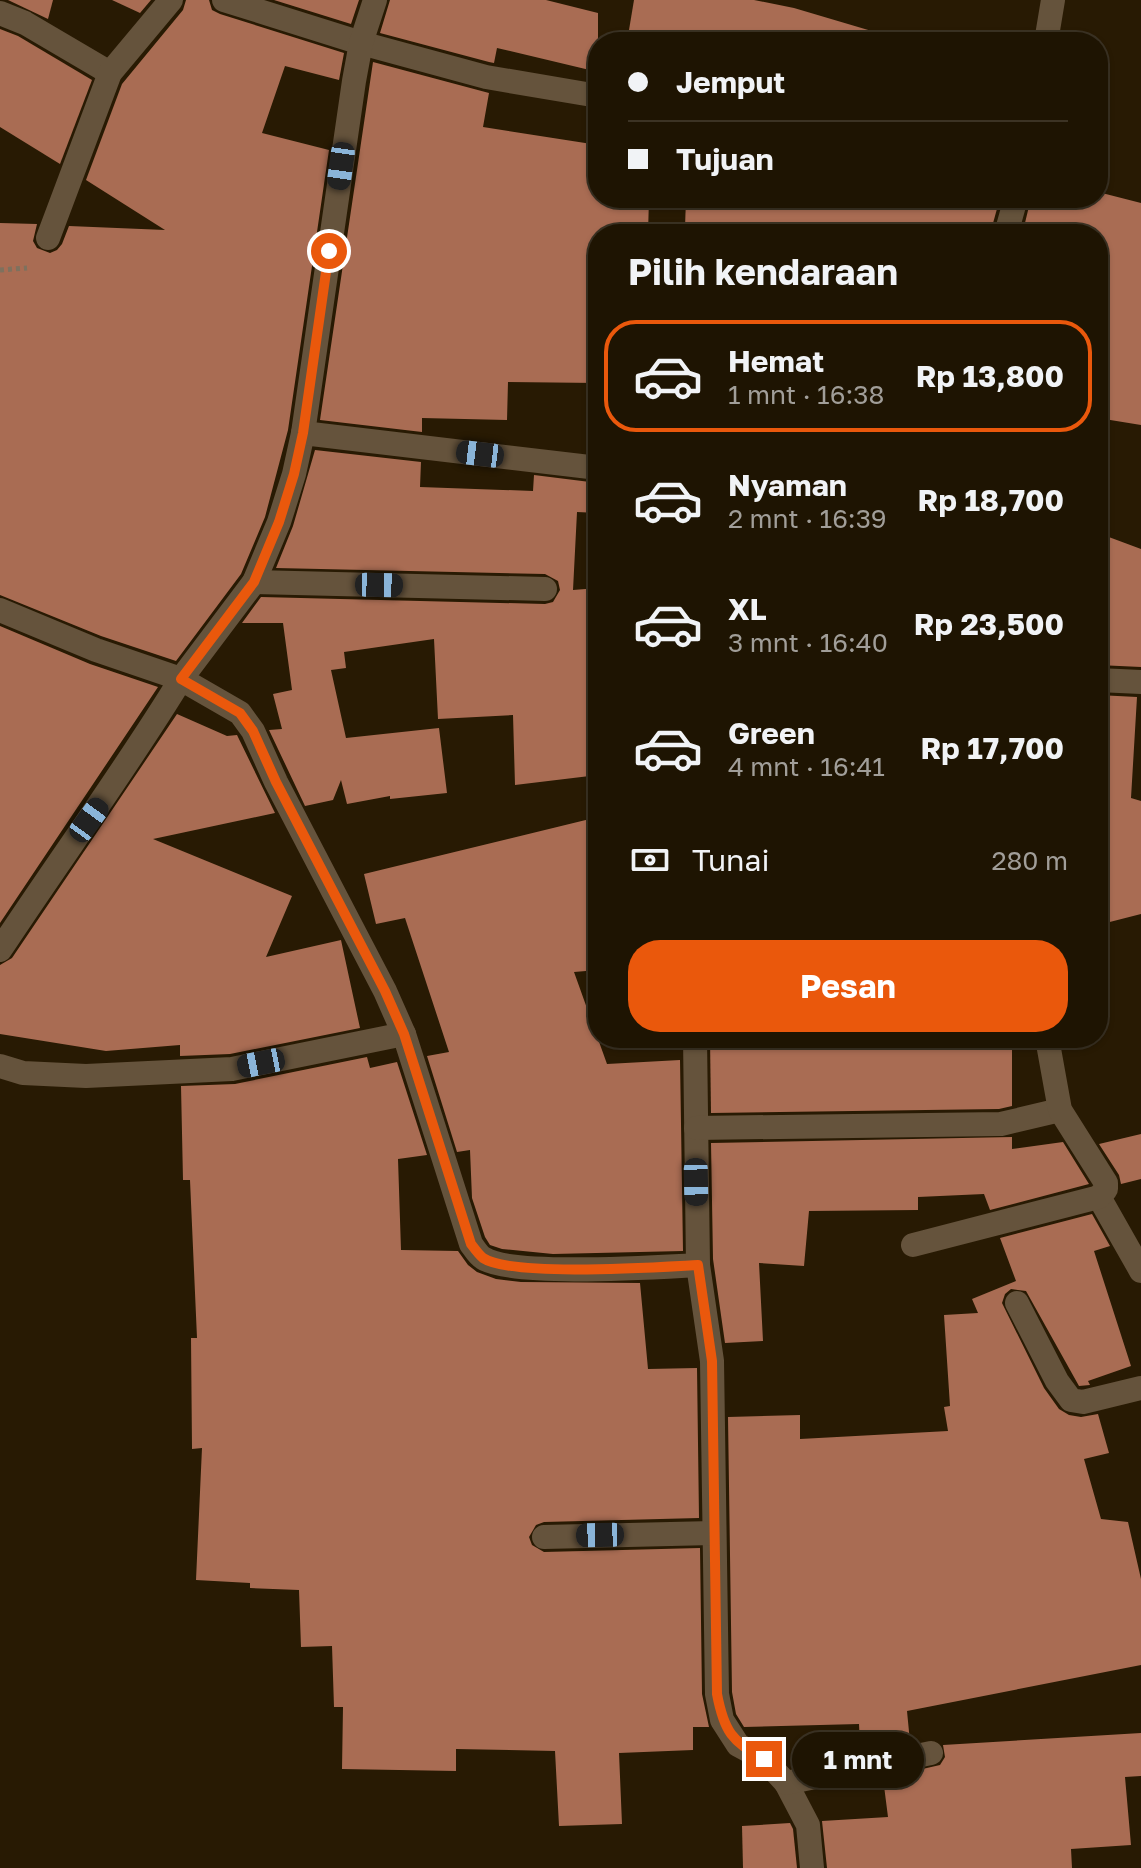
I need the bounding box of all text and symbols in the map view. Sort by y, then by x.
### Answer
text: Jemput [676,64,785,100]
car [326,141,356,191]
text: Tujuan [676,141,774,177]
route start [311,233,347,269]
text: Pilih kendaraan [628,250,898,293]
icon: car [632,340,704,412]
text: Hemat [728,343,824,379]
text: Rp 13,800 [916,358,1064,394]
text: 1 mnt · 16:38 [728,379,884,410]
car [455,439,505,469]
icon: car [632,464,704,536]
text: Nyaman [728,467,847,503]
text: Rp 18,700 [918,482,1064,518]
text: 2 mnt · 16:39 [728,503,887,534]
car [355,573,403,597]
icon: car [632,588,704,660]
text: XL [728,591,767,627]
text: Rp 23,500 [914,606,1064,642]
text: 3 mnt · 16:40 [728,627,888,658]
icon: car [632,712,704,784]
text: Green [728,715,815,751]
text: Rp 17,700 [920,730,1064,766]
text: 4 mnt · 16:41 [728,751,885,782]
car [65,794,113,846]
icon: cash [628,838,672,882]
text: Tunai [692,842,770,878]
text: 280 m [991,845,1068,876]
button: Pesan [628,940,1068,1032]
car [235,1047,287,1079]
car [684,1158,708,1206]
car [576,1523,624,1547]
callout: 1 mnt [792,1731,924,1787]
route end [746,1741,782,1777]
text: 1 mnt [824,1744,892,1775]

